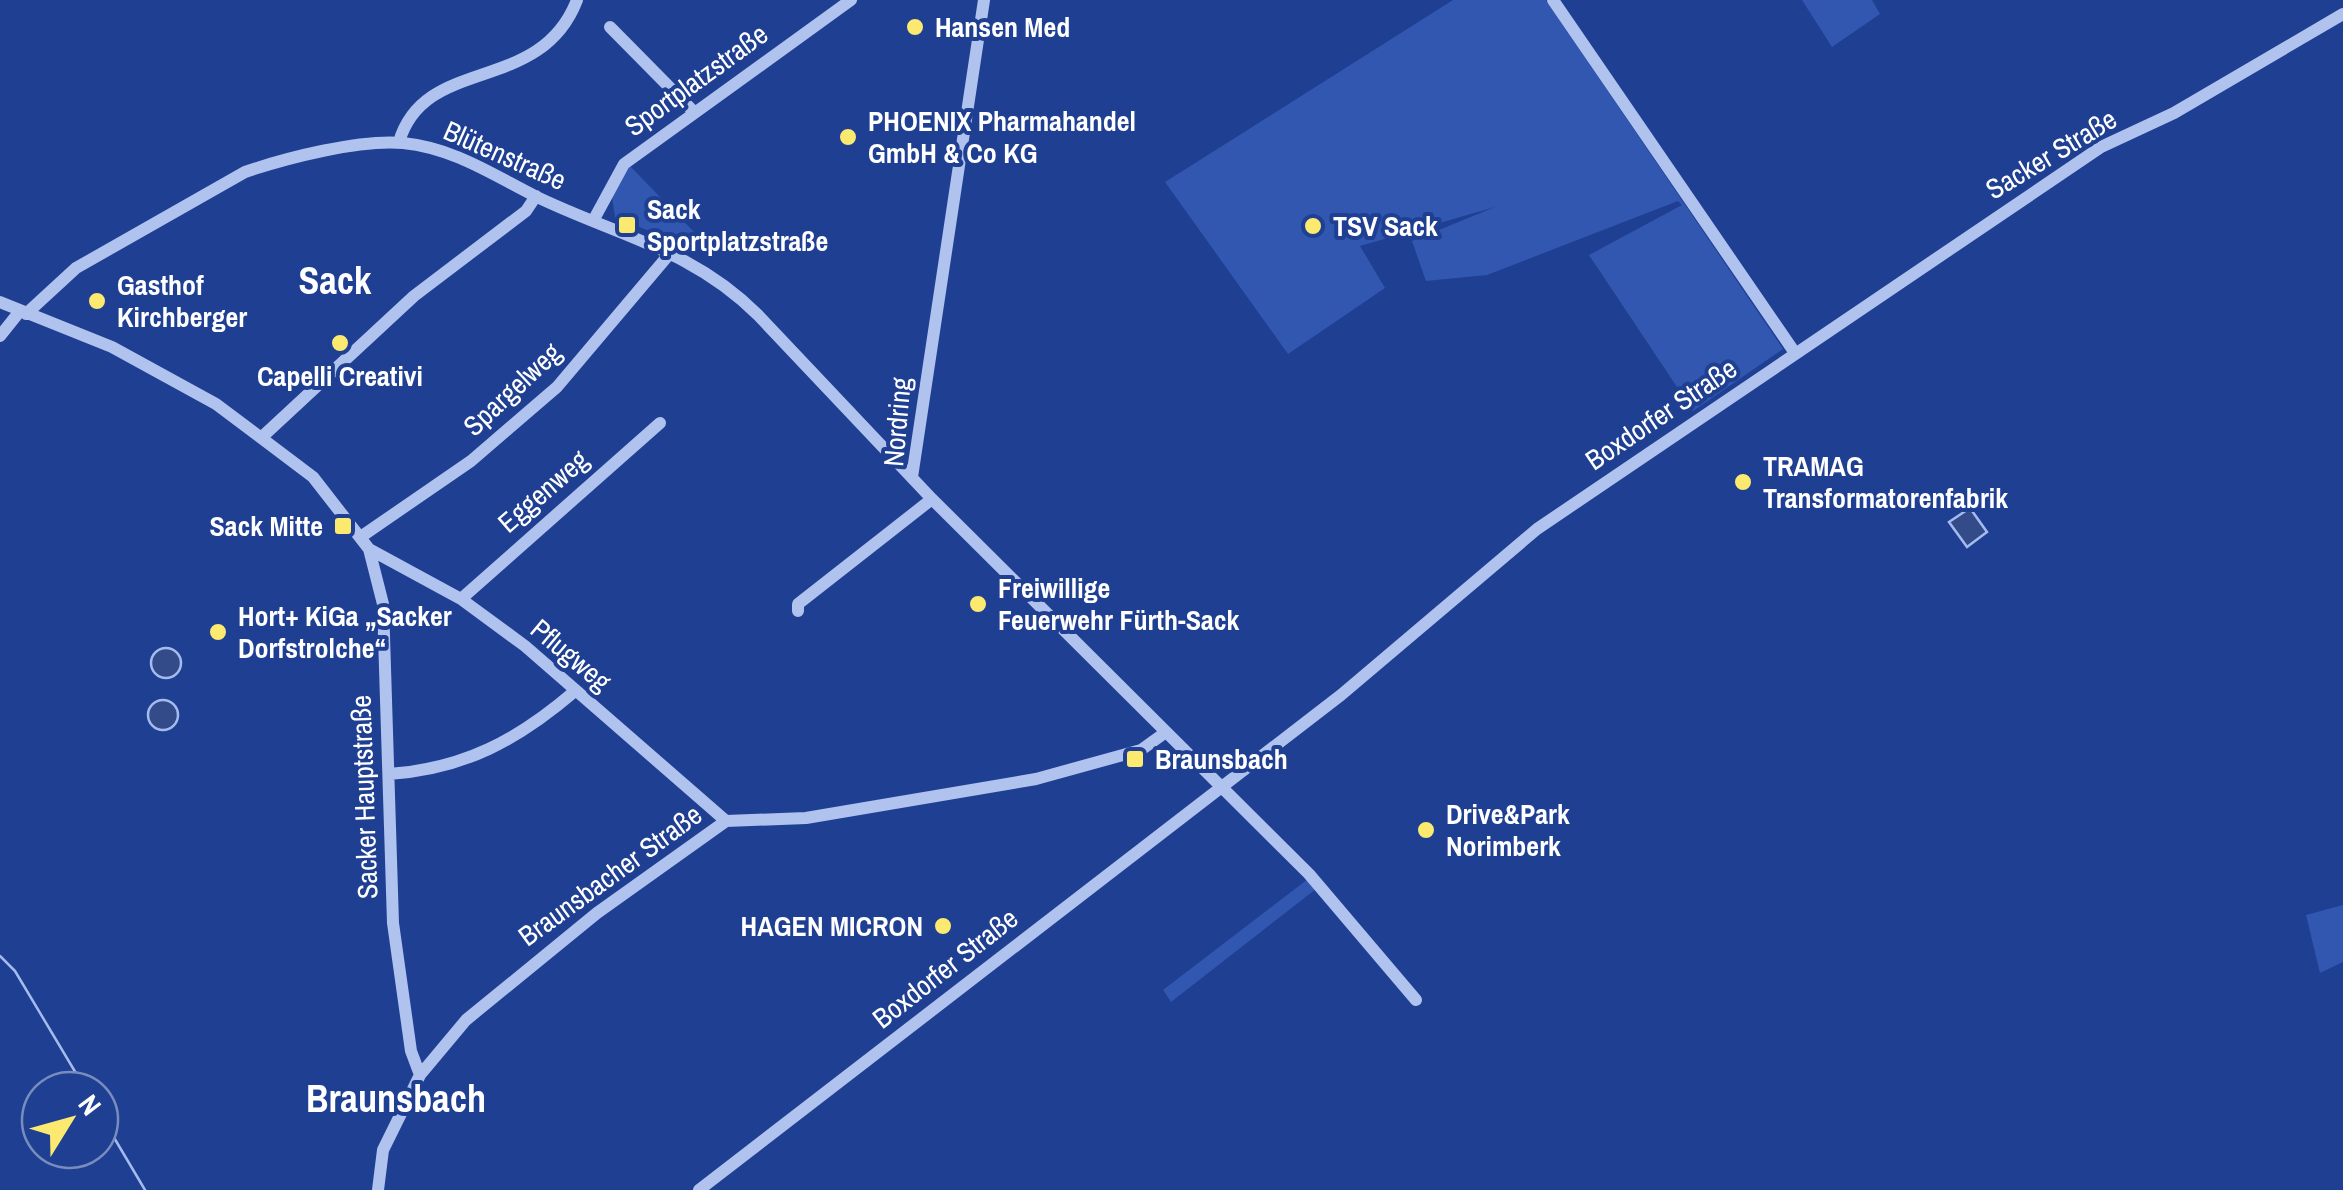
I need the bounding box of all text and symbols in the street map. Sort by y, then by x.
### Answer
place label: Hansen Med [935,8,1070,46]
street label: Sportplatzstraße [617,15,775,145]
marker: Hansen Med [904,16,926,38]
street label: Sacker Straße [1978,100,2124,208]
place label: PHOENIX Pharmahandel GmbH & Co KG [868,102,1136,172]
street label: Blütenstraße [438,111,572,199]
marker: PHOENIX Pharmahandel GmbH & Co KG [837,126,859,148]
place label: Sack Sportplatzstraße [647,190,828,260]
place label: TSV Sack [1333,207,1438,245]
marker: Sack Sportplatzstraße [616,214,638,236]
marker: TSV Sack [1302,215,1324,237]
district label: Sack [299,255,372,306]
place label: Gasthof Kirchberger [117,266,247,336]
marker: Gasthof Kirchberger [86,290,108,312]
marker: Capelli Creativi [329,332,351,354]
street label: Spargelweg [455,334,569,444]
street label: Boxdorfer Straße [1578,349,1744,479]
place label: Capelli Creativi [257,357,423,395]
street label: Nordring [874,376,920,468]
street label: Eggenweg [490,441,597,541]
place label: TRAMAG Transformatorenfabrik [1763,447,2008,517]
marker: TRAMAG Transformatorenfabrik [1732,471,1754,493]
place label: Sack Mitte [209,507,323,545]
marker: Sack Mitte [332,515,354,537]
place label: Freiwillige Feuerwehr Fürth-Sack [998,569,1240,639]
marker: Freiwillige Feuerwehr Fürth-Sack [967,593,989,615]
place label: Hort+ KiGa „Sacker Dorfstrolche“ [238,597,452,667]
street label: Pflugweg [523,610,620,700]
marker: Hort+ KiGa „Sacker Dorfstrolche“ [207,621,229,643]
street label: Sacker Hauptstraße [341,694,387,900]
place label: Braunsbach [1155,740,1288,778]
marker: Braunsbach [1124,748,1146,770]
street label: Braunsbacher Straße [511,795,709,955]
place label: Drive&Park Norimberk [1446,795,1570,865]
marker: Drive&Park Norimberk [1415,819,1437,841]
street label: Boxdorfer Straße [864,899,1026,1037]
place label: HAGEN MICRON [741,907,923,945]
marker: HAGEN MICRON [932,915,954,937]
north arrow [20,1070,120,1170]
district label: Braunsbach [306,1073,486,1124]
text: N [70,1087,110,1123]

